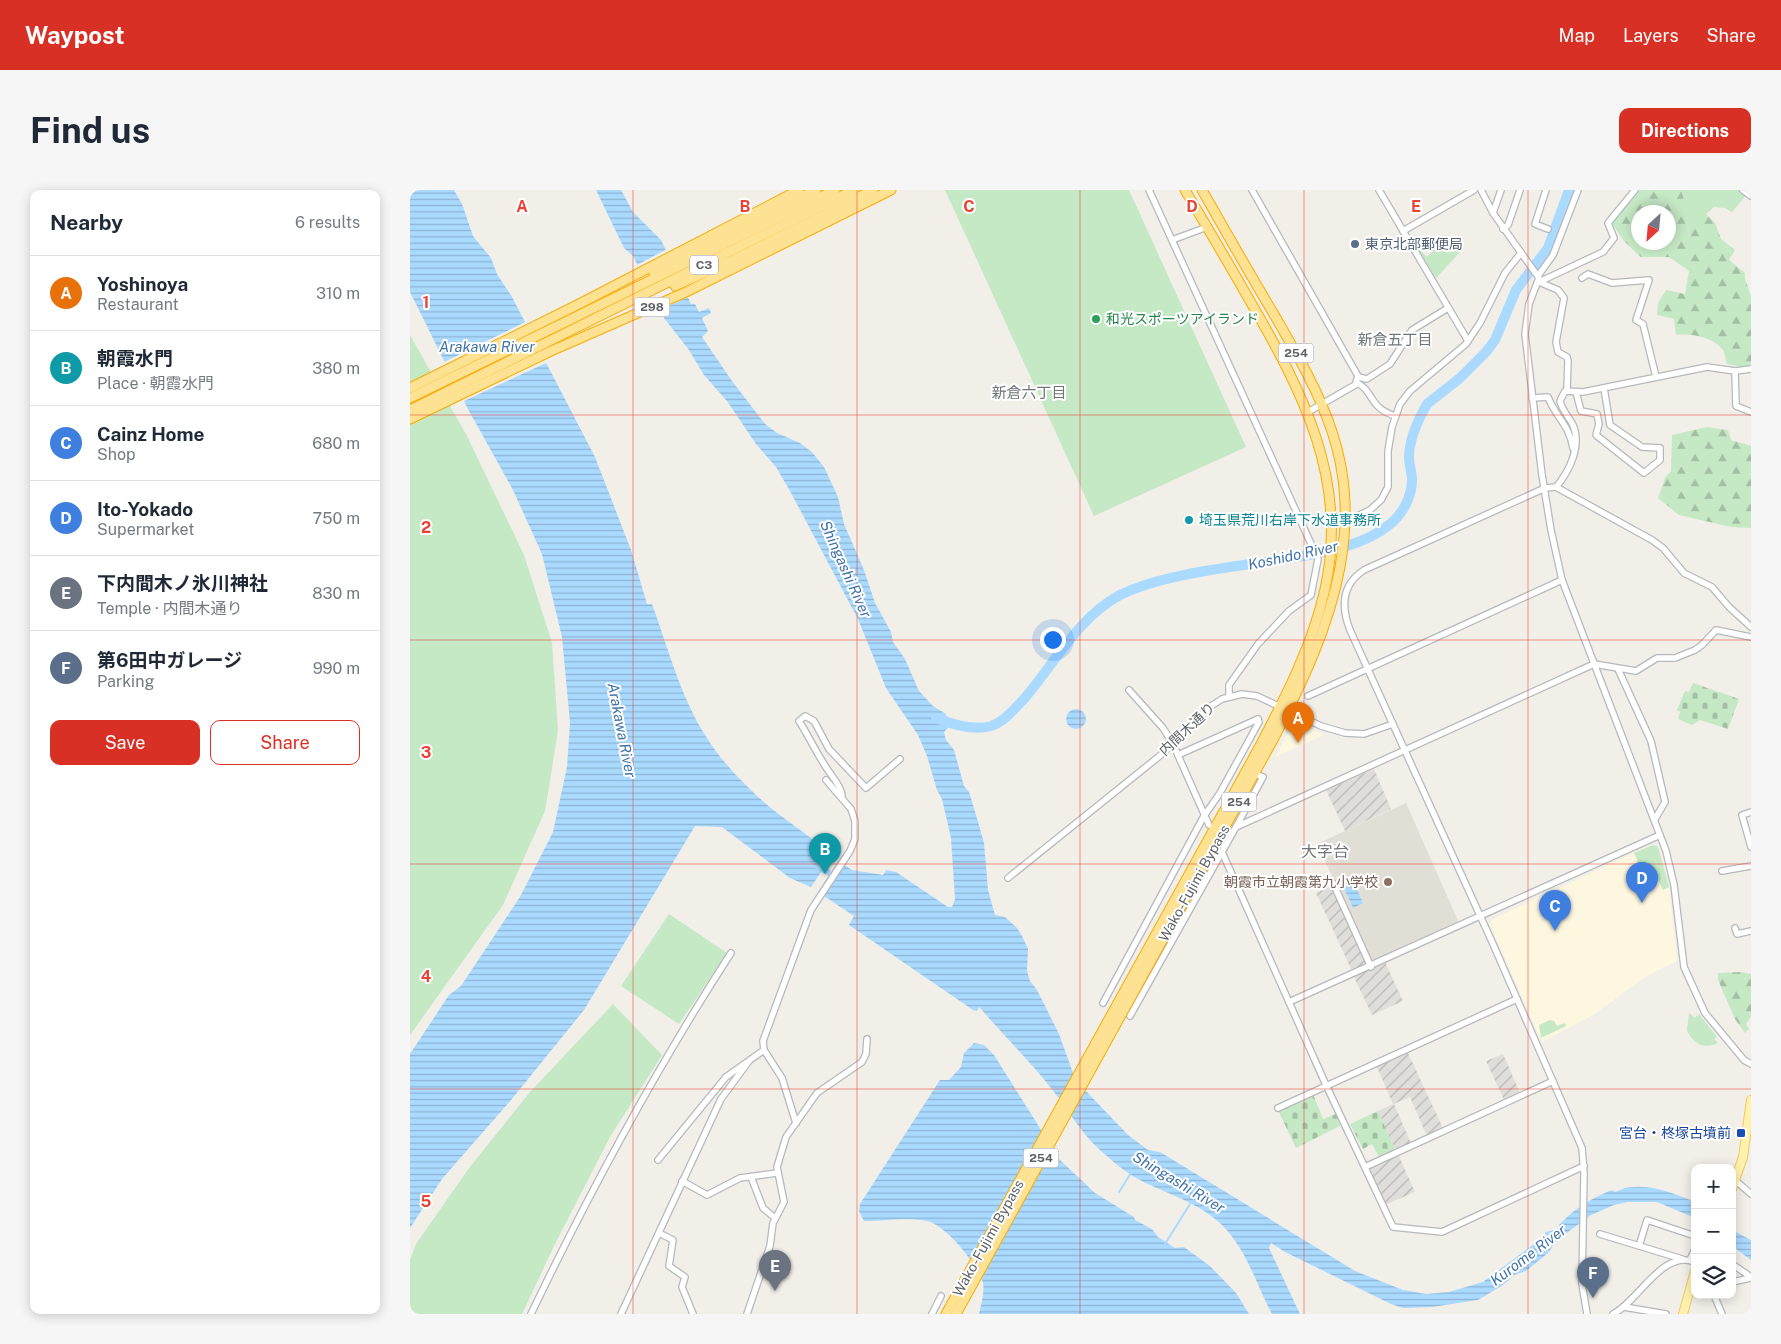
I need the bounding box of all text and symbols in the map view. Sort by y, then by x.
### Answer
text: Waypost [25,21,125,49]
text: Map [1559,25,1595,46]
text: Layers [1623,25,1679,46]
text: Share [1707,25,1756,46]
button: Directions [1619,108,1751,153]
text: Find us [30,110,150,151]
text: A [516,197,528,216]
text: B [740,197,751,216]
text: C [963,197,975,216]
text: D [1186,197,1198,216]
text: E [1411,197,1421,216]
north arrow [1631,205,1676,250]
text: Nearby [50,210,123,235]
text: 6 results [295,213,360,232]
place label: 東京北部郵便局 [1365,236,1463,252]
marker: 東京北部郵便局 [1349,238,1361,250]
road number: C3 [690,256,718,274]
text: Yoshinoya [97,273,188,295]
text: A [60,284,72,303]
text: 310 m [316,284,360,303]
text: 1 [423,293,429,312]
text: Restaurant [97,295,179,314]
road number: 298 [634,298,670,316]
place label: 和光スポーツアイランド [1106,311,1259,327]
marker: 和光スポーツアイランド [1090,313,1102,325]
district label: 新倉五丁目 [1357,331,1433,348]
water label: Arakawa River [439,338,535,355]
road number: 254 [1278,344,1314,362]
text: 朝霞水門 [97,347,173,369]
text: B [61,359,71,378]
text: 380 m [312,359,360,378]
text: Place · 朝霞水門 [97,374,214,393]
district label: 新倉六丁目 [991,384,1067,401]
text: Cainz Home [97,423,204,445]
text: C [60,434,72,453]
text: 680 m [312,434,360,453]
text: Shop [97,445,136,464]
text: Ito-Yokado [97,498,193,520]
text: D [60,509,72,528]
text: 750 m [313,509,360,528]
place label: 埼玉県荒川右岸下水道事務所 [1199,512,1381,528]
marker: 埼玉県荒川右岸下水道事務所 [1183,514,1195,526]
text: 2 [421,518,431,537]
water label: Shingashi River [817,518,875,620]
text: Supermarket [97,520,194,539]
water label: Koshido River [1246,537,1340,573]
text: 下内間木ノ氷川神社 [97,572,268,594]
text: E [61,584,71,603]
text: 830 m [312,584,360,603]
text: Temple · 内間木通り [97,599,243,618]
your location [1040,627,1066,653]
text: 第6田中ガレージ [97,649,242,671]
text: F [61,659,71,678]
text: 990 m [313,659,360,678]
text: Parking [97,672,154,691]
water label: Arakawa River [604,681,640,779]
street label: 内間木通り [1156,699,1218,759]
pin: A [1282,702,1314,743]
button: Save [50,720,200,765]
button: Share [210,720,360,765]
text: 3 [421,743,431,762]
road number: 254 [1222,792,1256,812]
street label: Wako-Fujimi Bypass [1155,822,1233,944]
pin: B [809,833,841,874]
district label: 大字台 [1301,842,1349,861]
pin: D [1626,862,1658,903]
place label: 朝霞市立朝霞第九小学校 [1224,874,1378,890]
marker: 朝霞市立朝霞第九小学校 [1382,876,1394,888]
pin: C [1539,890,1571,931]
text: 4 [421,967,432,986]
place label: 宮台・柊塚古墳前 [1619,1125,1731,1141]
marker: 宮台・柊塚古墳前 [1735,1127,1747,1139]
road number: 254 [1024,1148,1058,1168]
water label: Shingashi River [1130,1148,1228,1216]
map controls [1691,1164,1736,1299]
button: + [1691,1164,1736,1209]
street label: Wako-Fujimi Bypass [949,1177,1027,1299]
text: 5 [421,1192,432,1211]
button: − [1691,1209,1736,1254]
water label: Kurome River [1487,1221,1569,1289]
pin: E [759,1250,791,1291]
button: layers [1691,1254,1736,1299]
pin: F [1577,1257,1609,1298]

